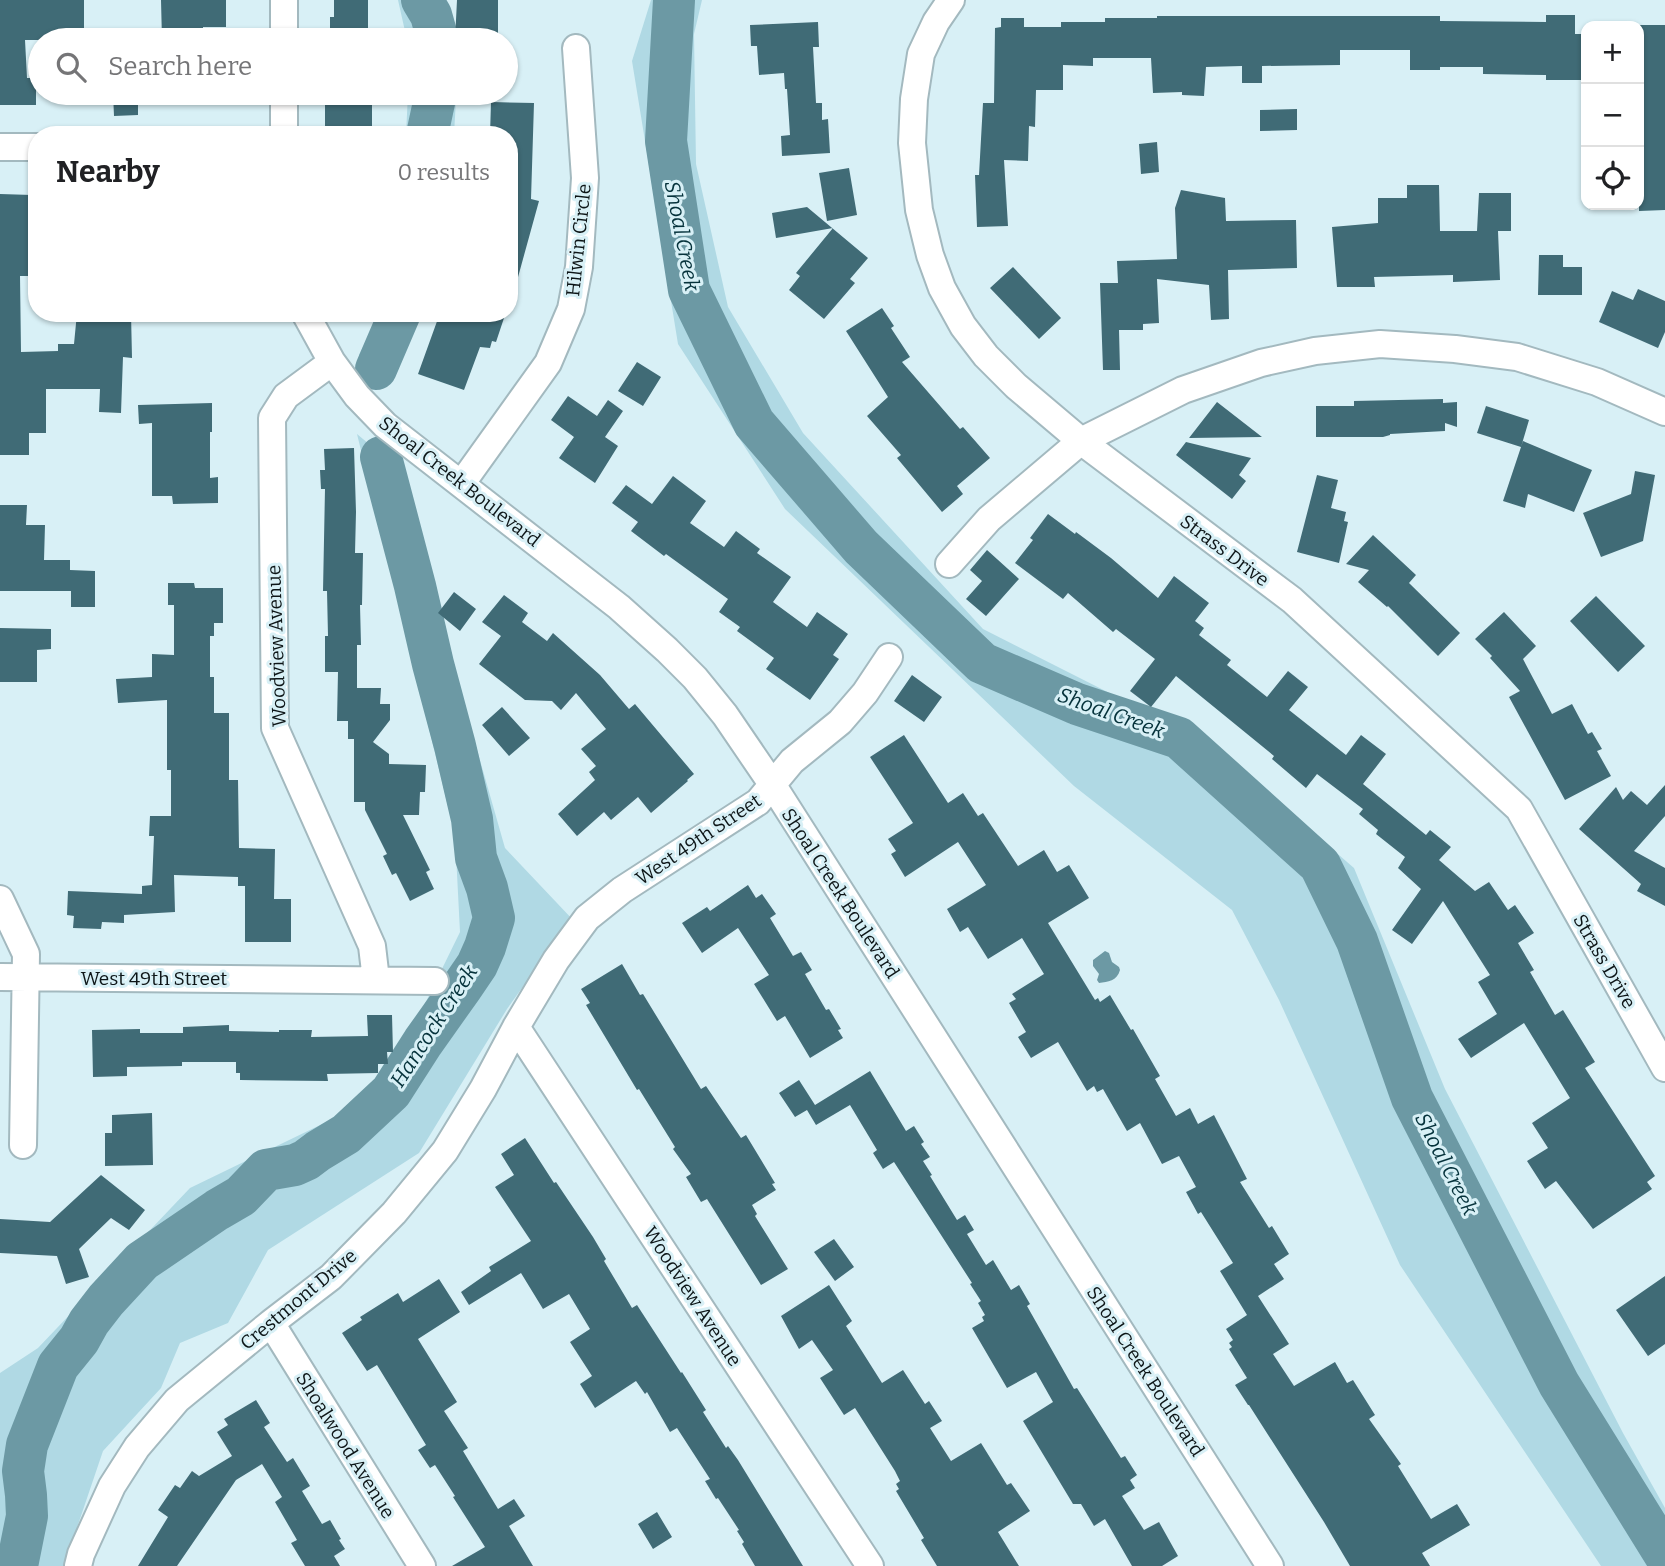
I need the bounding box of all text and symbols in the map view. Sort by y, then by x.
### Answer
map controls [1581,21,1644,210]
button: + [1581,21,1644,84]
search box [28,28,518,105]
icon: search [52,48,90,86]
text: Search here [108,51,252,82]
button: − [1581,84,1644,147]
button: locate [1581,147,1644,210]
text: Nearby [56,154,160,190]
text: 0 results [397,158,490,186]
water label: Shoal Creek [659,179,706,294]
street label: Hilwin Circle [561,183,596,297]
street label: Shoal Creek Boulevard [374,411,545,552]
street label: Strass Drive [1176,510,1274,591]
street label: Woodview Avenue [262,565,291,727]
water label: Shoal Creek [1054,682,1168,745]
street label: West 49th Street [631,789,765,890]
street label: Shoal Creek Boulevard [777,804,904,983]
street label: Strass Drive [1568,910,1641,1012]
water label: Hancock Creek [385,959,484,1092]
street label: West 49th Street [81,967,227,990]
water label: Shoal Creek [1409,1108,1483,1220]
street label: Woodview Avenue [639,1222,746,1371]
street label: Crestmont Drive [236,1244,361,1355]
street label: Shoal Creek Boulevard [1082,1282,1209,1461]
street label: Shoalwood Avenue [291,1368,400,1523]

